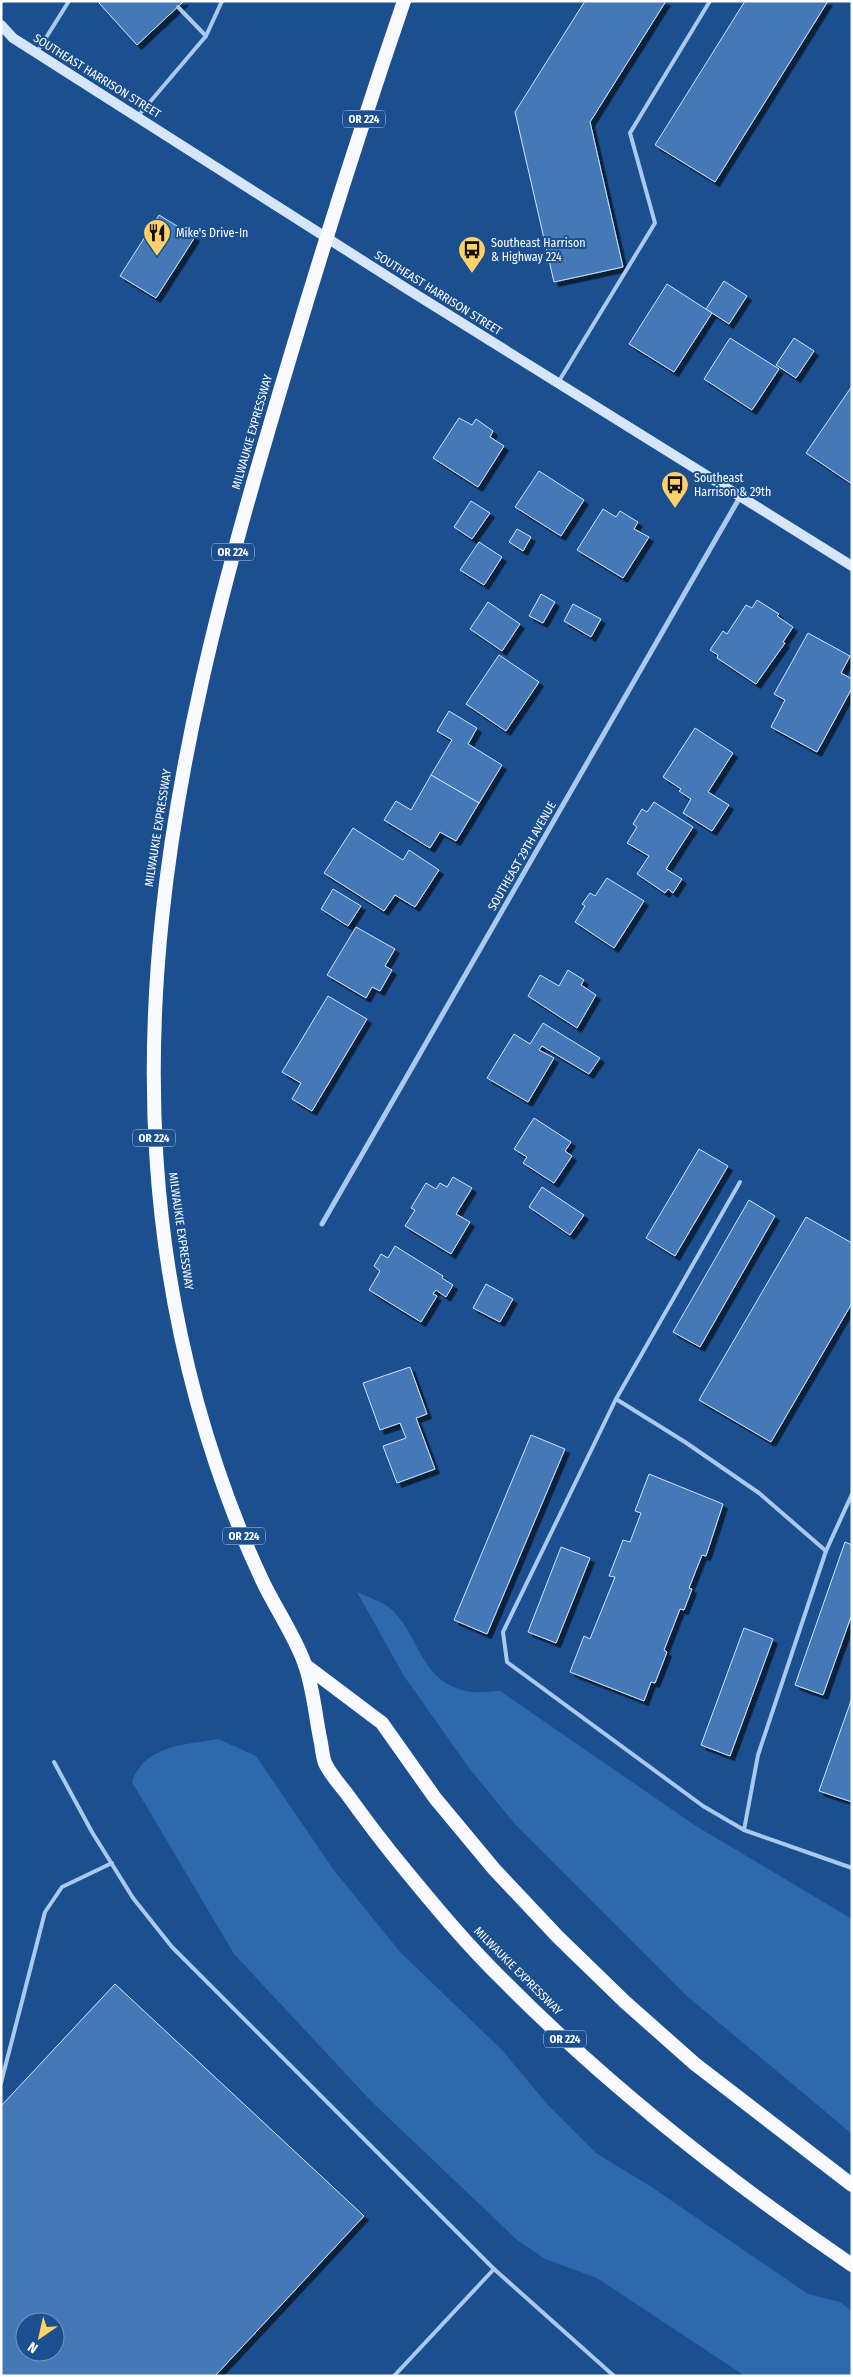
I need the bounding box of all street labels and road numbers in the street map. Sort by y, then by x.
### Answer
street label: SOUTHEAST HARRISON STREET [31,31,164,121]
road number: OR 224 [343,110,385,128]
street label: SOUTHEAST HARRISON STREET [372,248,505,338]
street label: MILWAUKIE EXPRESSWAY [229,373,275,491]
road number: OR 224 [212,544,254,560]
street label: MILWAUKIE EXPRESSWAY [142,768,174,888]
street label: SOUTHEAST 29TH AVENUE [485,799,559,913]
road number: OR 224 [133,1130,175,1146]
street label: MILWAUKIE EXPRESSWAY [166,1171,196,1291]
road number: OR 224 [223,1528,265,1544]
street label: MILWAUKIE EXPRESSWAY [471,1924,565,2018]
road number: OR 224 [544,2030,586,2048]

